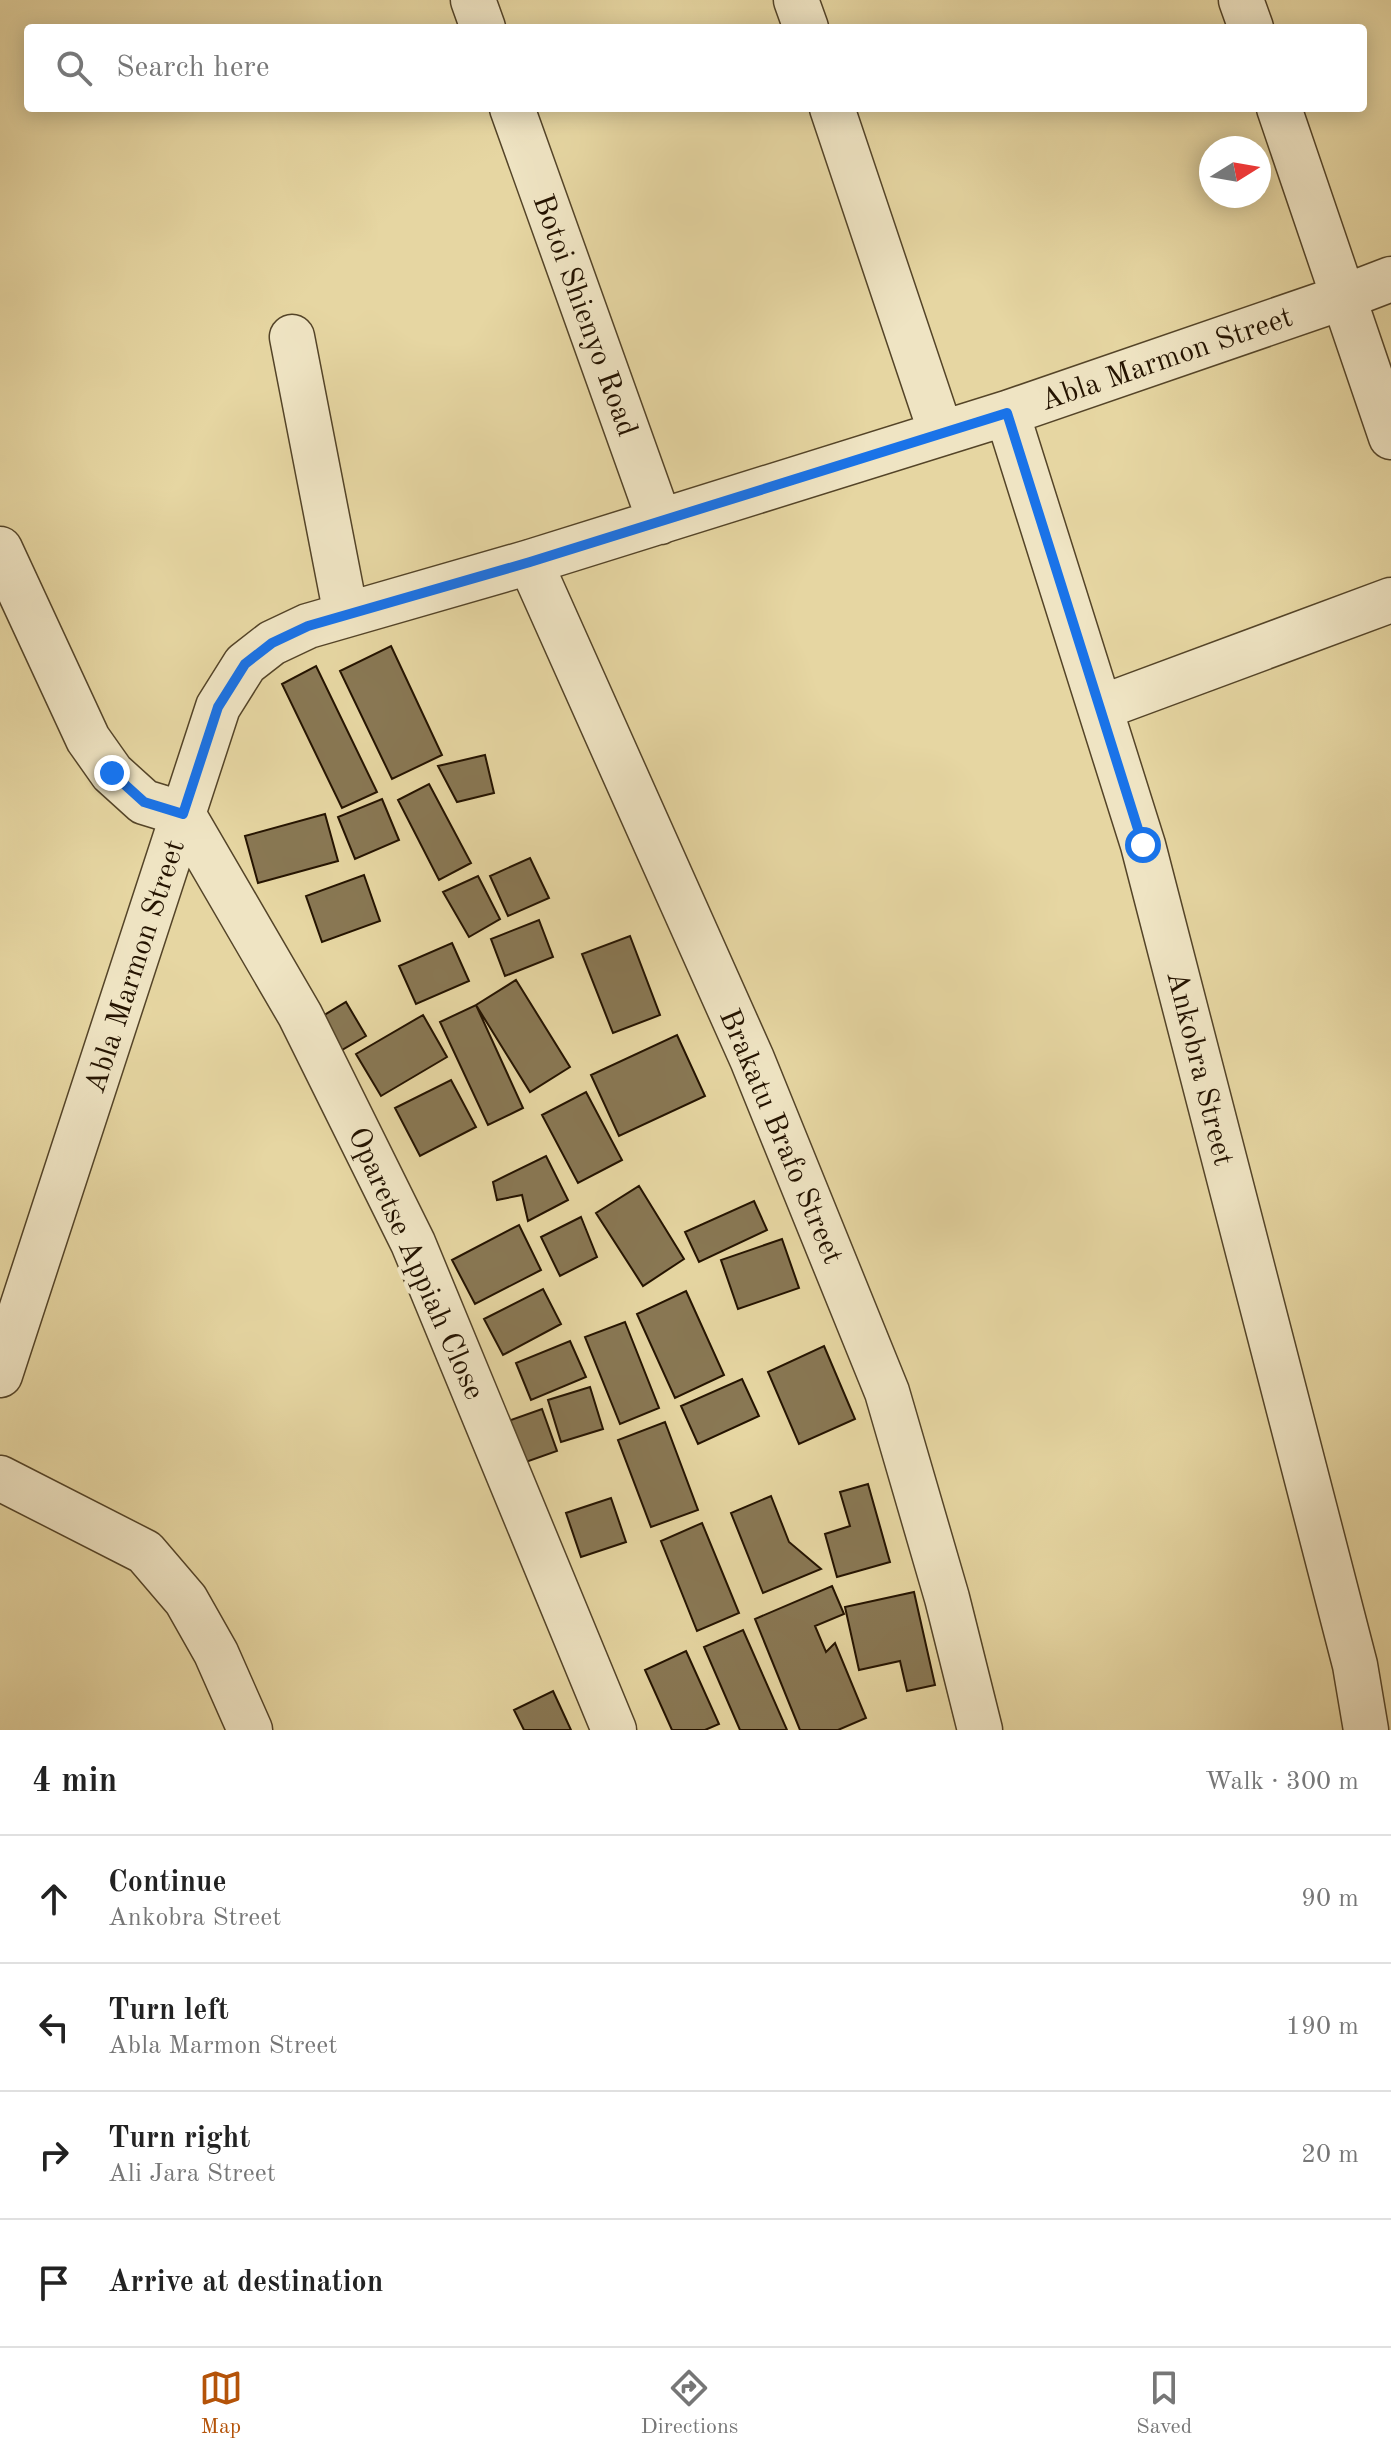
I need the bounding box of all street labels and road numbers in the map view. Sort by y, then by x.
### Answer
street label: Botoi Shienyo Road [526,191,642,441]
street label: Abla Marmon Street [1037,303,1297,417]
street label: Abla Marmon Street [81,836,191,1097]
street label: Ankobra Street [1160,968,1238,1169]
street label: Brakatu Brafo Street [713,1005,847,1269]
street label: Oparetse Appiah Close [342,1123,489,1405]

